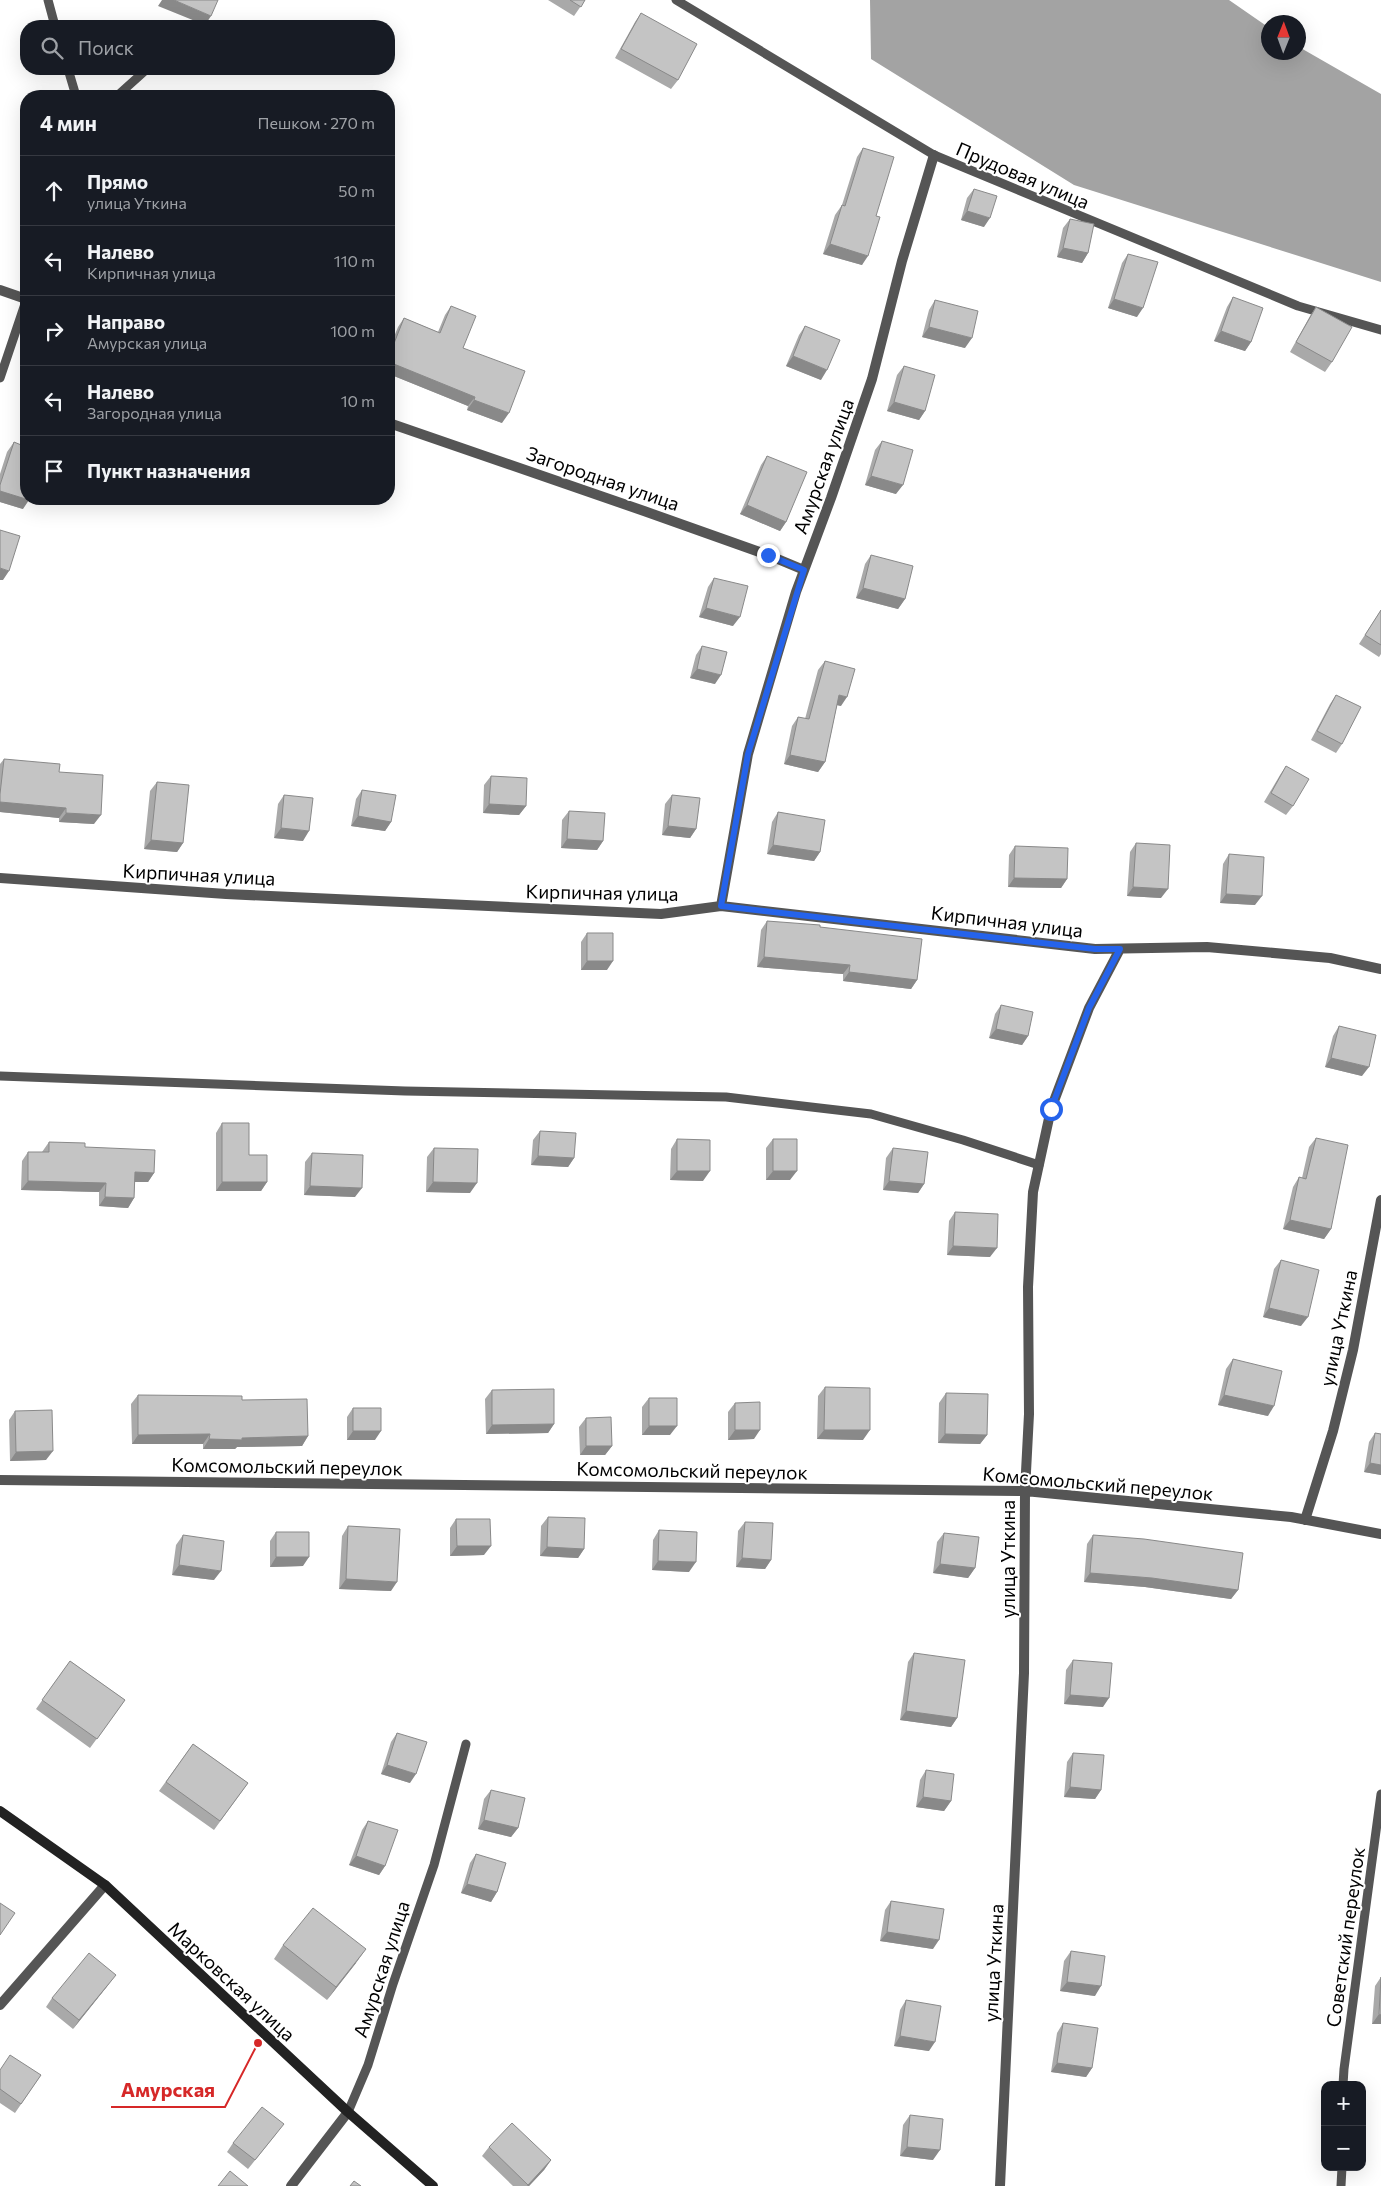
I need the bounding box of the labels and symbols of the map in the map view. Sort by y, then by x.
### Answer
north arrow [1261,15,1306,60]
street label: Прудовая улица [953,137,1093,213]
street label: Амурская улица [788,395,858,537]
street label: Загородная улица [524,441,682,515]
route end [757,544,780,567]
street label: Кирпичная улица [122,859,276,889]
street label: Кирпичная улица [525,879,679,905]
street label: Кирпичная улица [930,900,1084,942]
route start [1040,1098,1063,1121]
street label: улица Уткина [1314,1268,1362,1388]
street label: Комсомольский переулок [171,1452,403,1480]
street label: Комсомольский переулок [576,1456,808,1484]
street label: Комсомольский переулок [982,1461,1214,1505]
street label: улица Уткина [996,1500,1019,1618]
street label: Советский переулок [1321,1845,1369,2029]
street label: Амурская улица [348,1898,414,2040]
street label: улица Уткина [978,1903,1008,2023]
street label: Марковская улица [164,1916,300,2046]
callout: Амурская [111,2072,225,2107]
text: Амурская [121,2077,215,2101]

